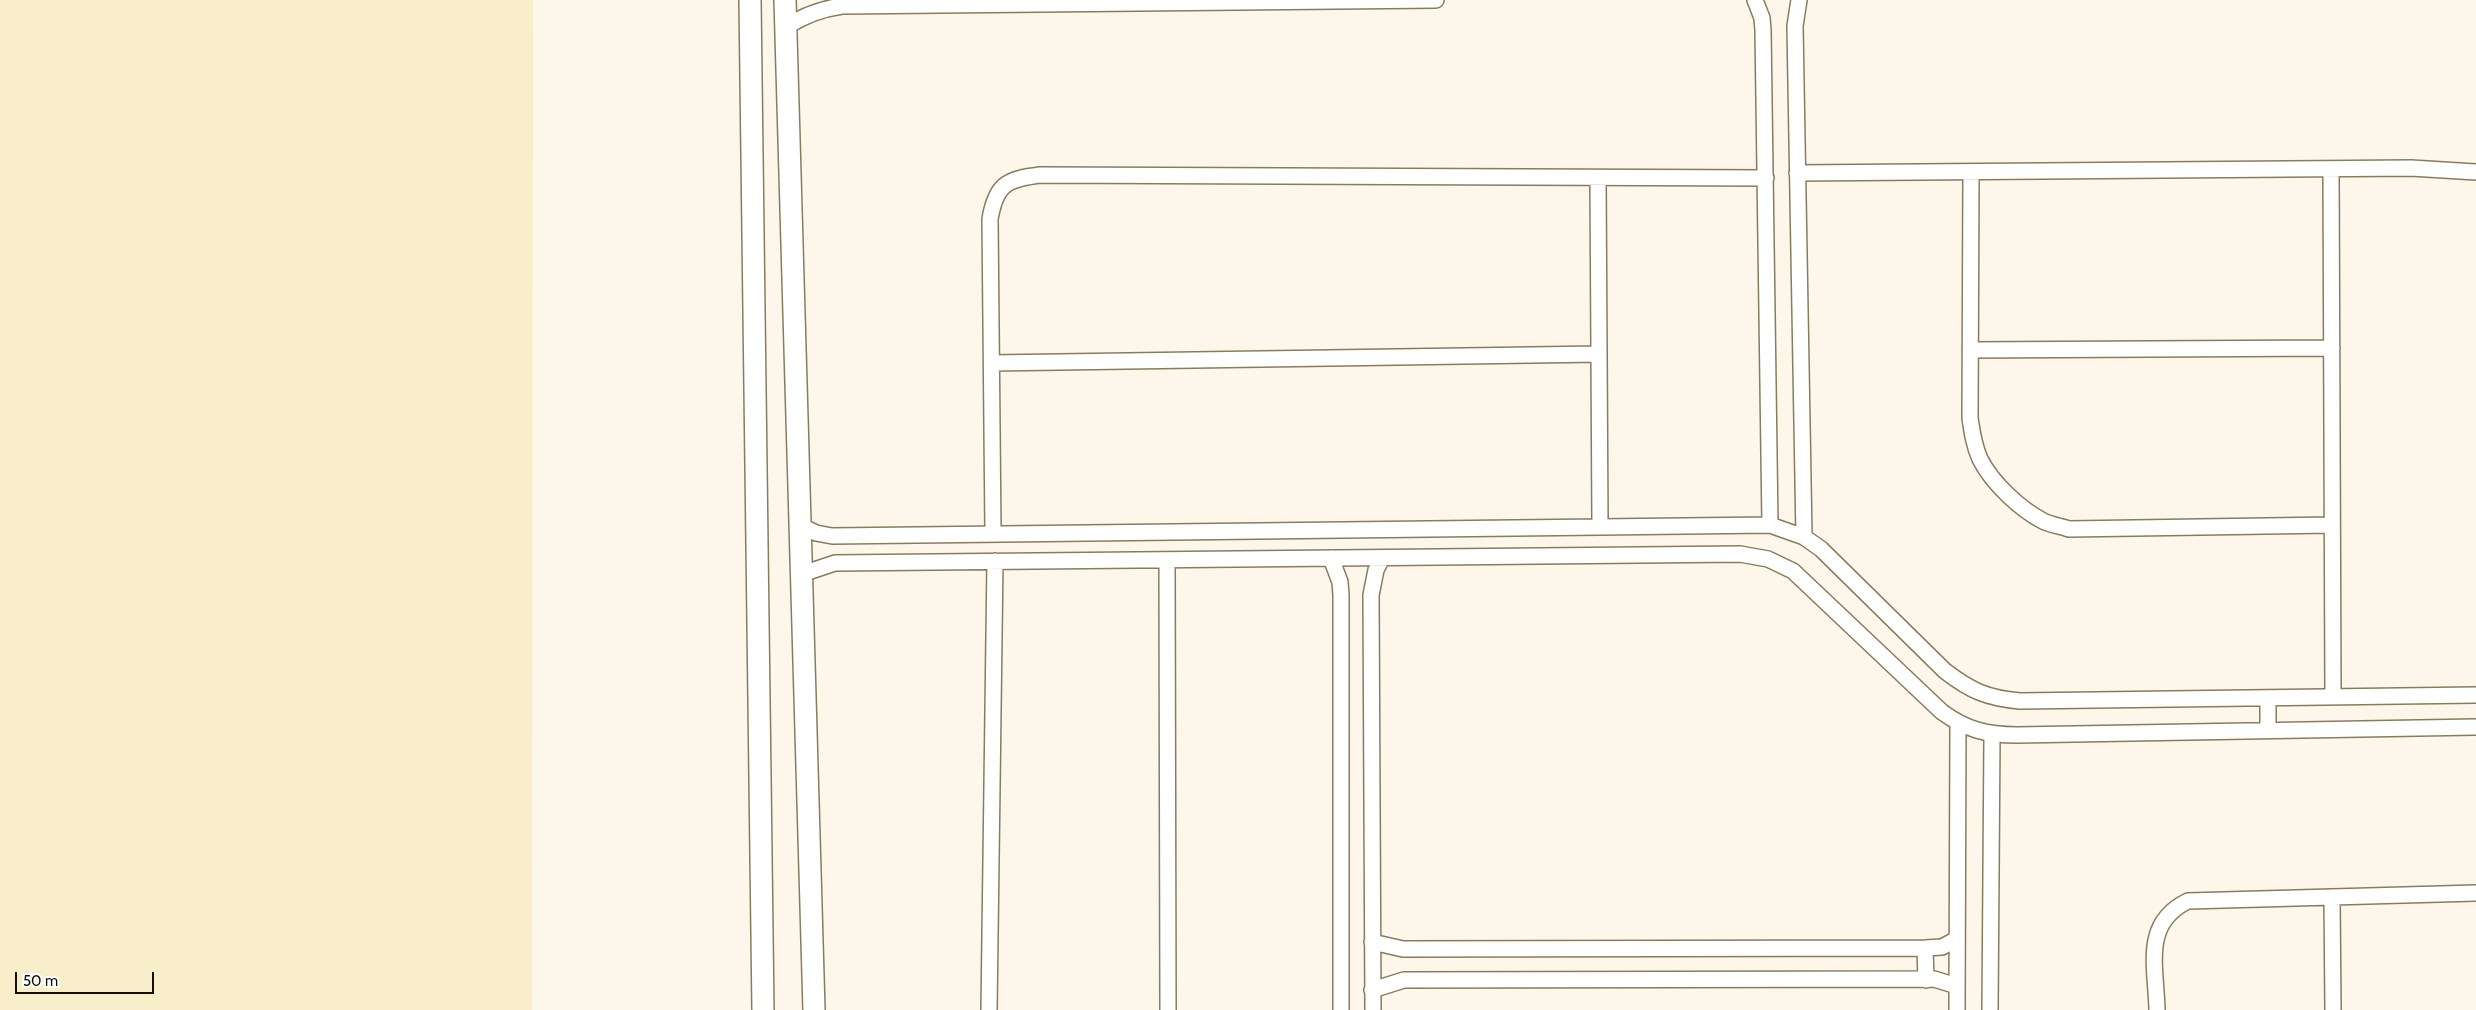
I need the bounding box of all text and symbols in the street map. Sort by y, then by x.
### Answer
scale bar [18,962,156,994]
text: 50 m [23,972,58,990]

